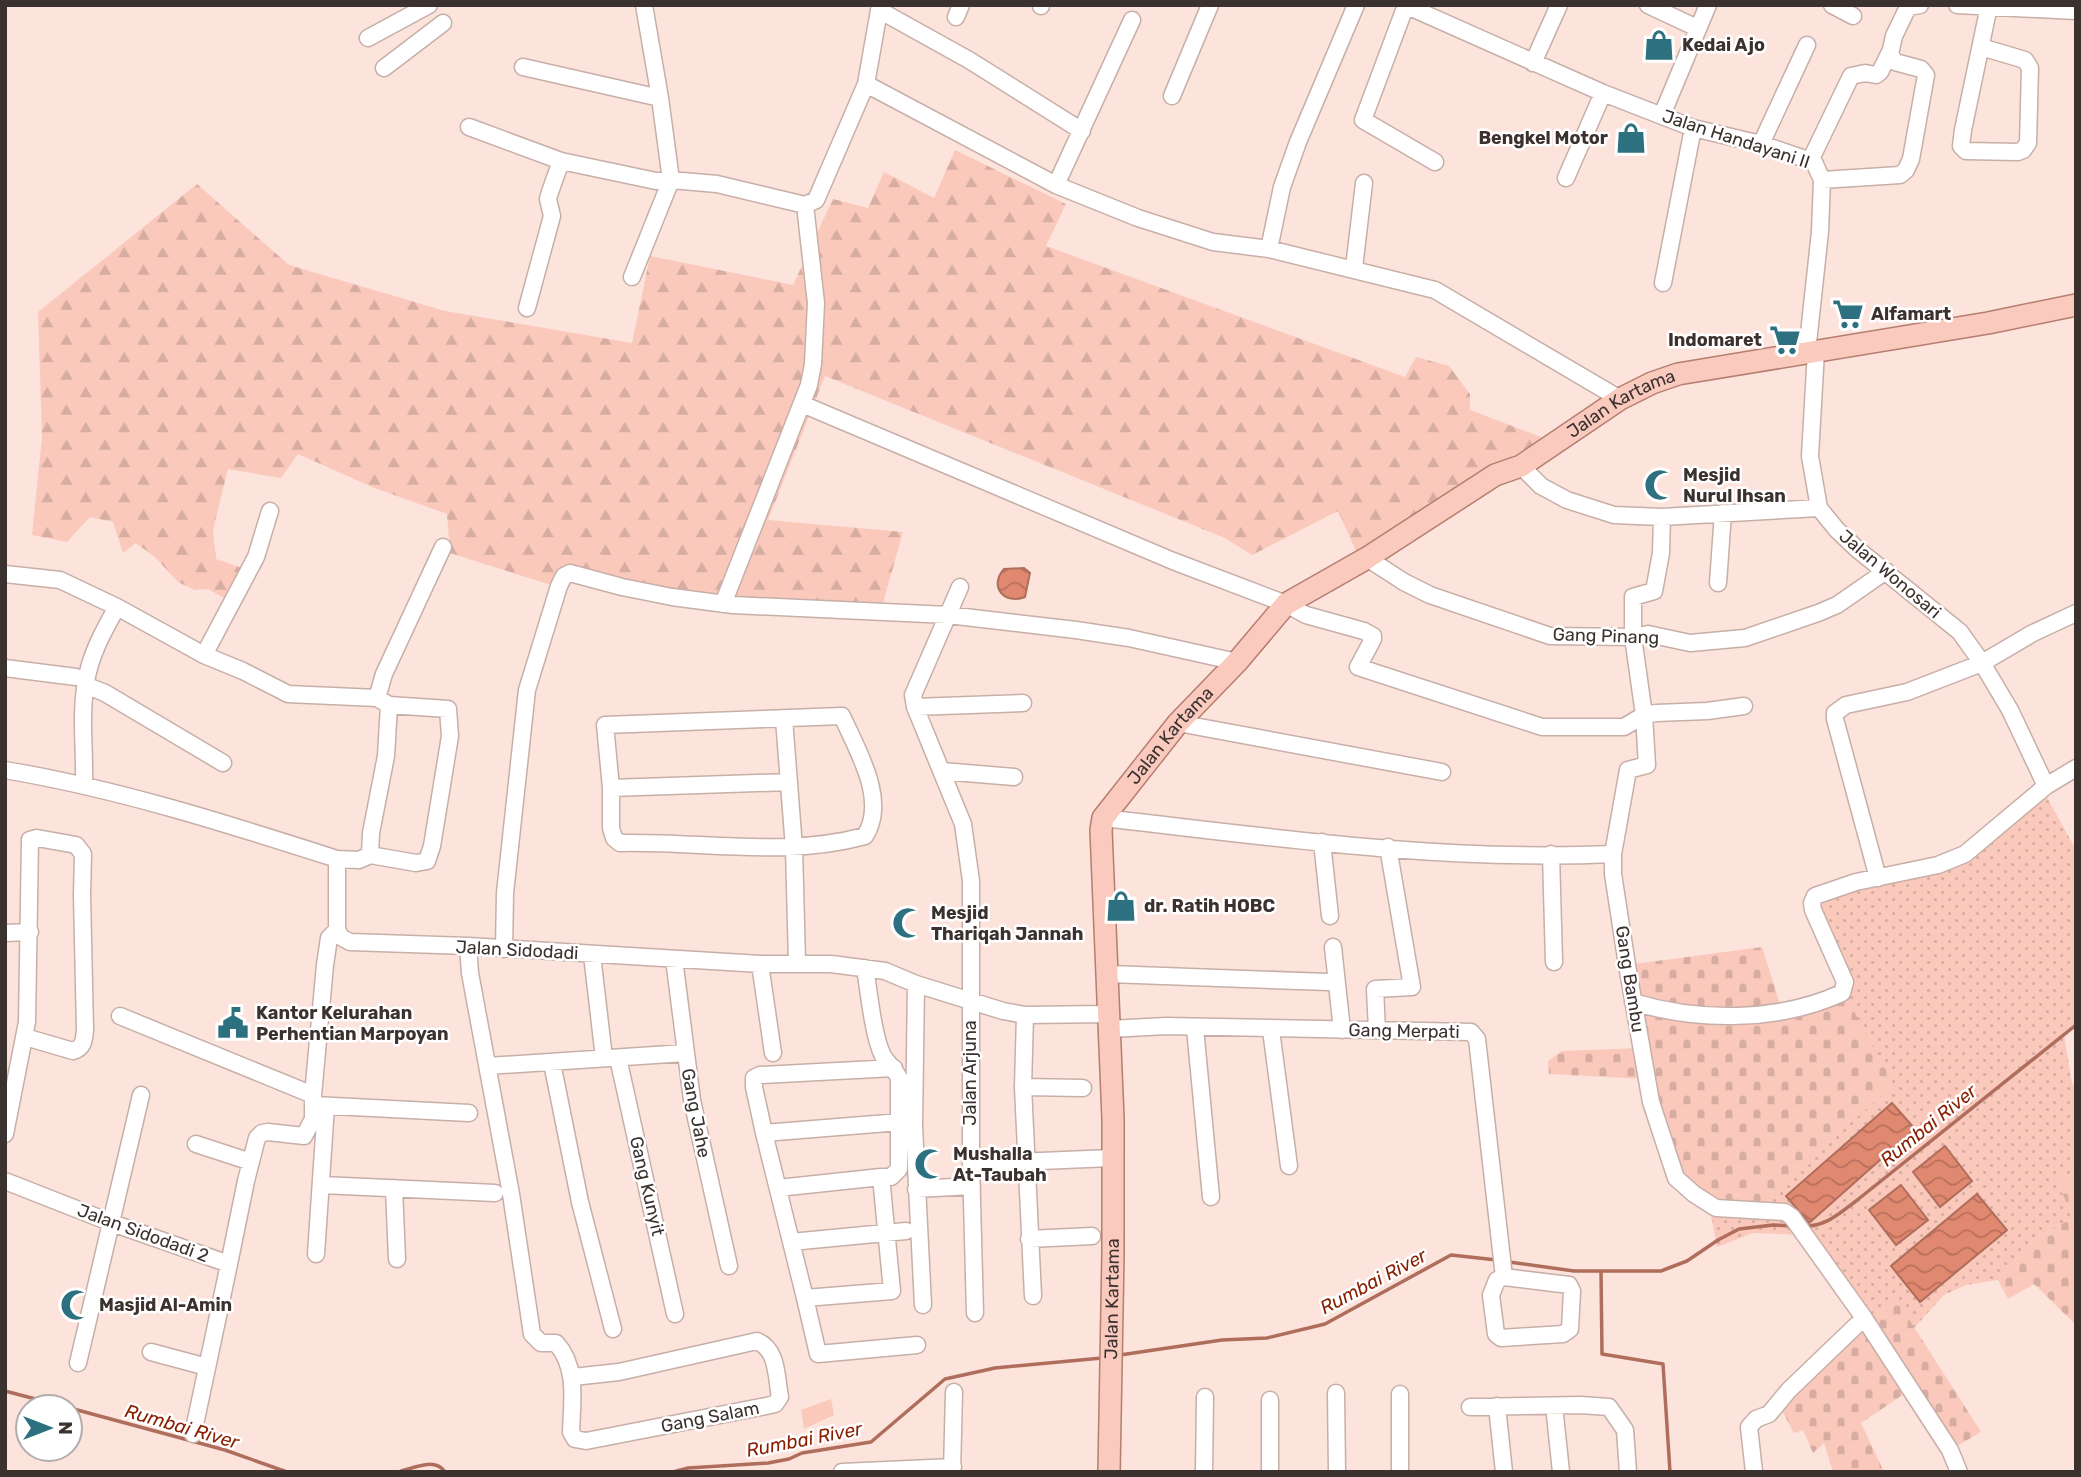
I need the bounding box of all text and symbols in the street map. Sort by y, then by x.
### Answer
shop icon: Kedai Ajo [1642,28,1676,62]
place label: Kedai Ajo [1682,34,1765,56]
street label: Jalan Handayani II [1659,105,1813,173]
shop icon: Bengkel Motor [1614,121,1648,155]
place label: Bengkel Motor [1478,127,1608,149]
supermarket icon: Alfamart [1831,297,1865,331]
place label: Alfamart [1871,303,1951,325]
supermarket icon: Indomaret [1768,323,1802,357]
place label: Indomaret [1668,329,1762,351]
street label: Jalan Kartama [1563,365,1678,443]
place label: Mesjid Nurul Ihsan [1683,464,1786,507]
mosque icon: Mesjid Nurul Ihsan [1643,468,1677,502]
street label: Jalan Wonosari [1834,525,1946,623]
street label: Gang Pinang [1552,623,1660,649]
street label: Jalan Kartama [1123,682,1218,789]
shop icon: dr. Ratih HOBC [1104,889,1138,923]
place label: dr. Ratih HOBC [1144,895,1275,917]
place label: Mesjid Thariqah Jannah [931,902,1083,945]
mosque icon: Mesjid Thariqah Jannah [891,906,925,940]
street label: Gang Bambu [1611,924,1649,1034]
street label: Jalan Sidodadi [455,936,579,964]
place label: Kantor Kelurahan Perhentian Marpoyan [256,1002,449,1045]
public building icon: Kantor Kelurahan Perhentian Marpoyan [216,1006,250,1040]
street label: Gang Merpati [1348,1019,1460,1043]
street label: Jalan Arjuna [959,1020,981,1126]
street label: Gang Jahe [677,1066,715,1160]
water label: Rumbai River [1875,1079,1982,1171]
street label: Gang Kunyit [625,1134,669,1238]
place label: Mushalla At-Taubah [953,1143,1047,1186]
mosque icon: Mushalla At-Taubah [913,1147,947,1181]
street label: Jalan Sidodadi 2 [74,1199,212,1267]
street label: Jalan Kartama [1100,1238,1124,1360]
water label: Rumbai River [1316,1243,1431,1319]
mosque icon: Masjid Al-Amin [59,1288,93,1322]
place label: Masjid Al-Amin [99,1294,232,1316]
north arrow [14,1393,84,1463]
street label: Gang Salam [659,1397,761,1437]
water label: Rumbai River [122,1399,242,1454]
water label: Rumbai River [744,1417,865,1462]
text: N [54,1421,77,1435]

